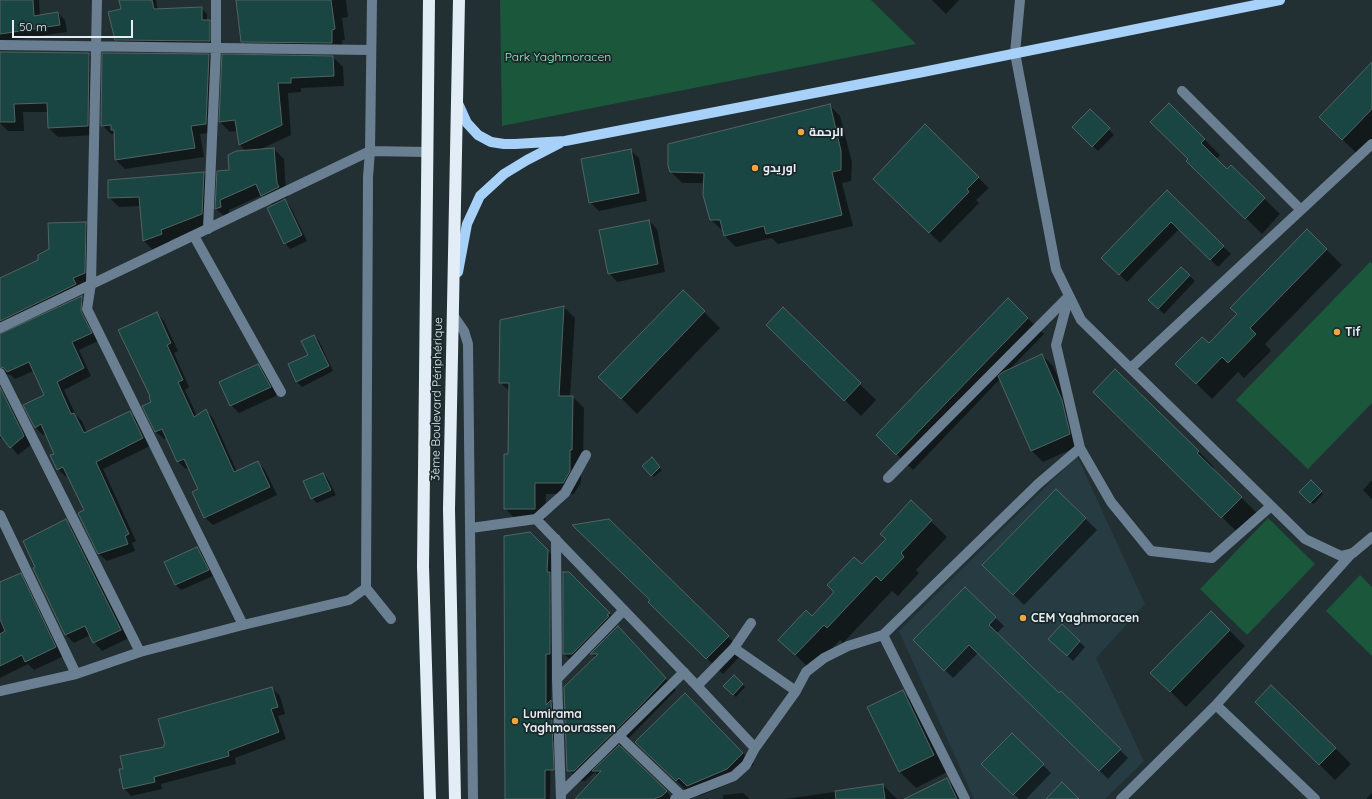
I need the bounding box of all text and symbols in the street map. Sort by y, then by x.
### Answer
scale bar [14,12,135,38]
text: 50 m [19,19,47,34]
park label: Park Yaghmoracen [505,50,611,64]
place label: الرحمة [809,125,844,139]
marker: الرحمة [796,127,806,137]
place label: اوريدو [763,161,796,175]
marker: اوريدو [750,163,760,173]
street label: 3ème Boulevard Périphérique [428,317,446,481]
place label: Tif [1345,325,1361,339]
marker: Tif [1332,327,1342,337]
place label: CEM Yaghmoracen [1031,611,1139,625]
marker: CEM Yaghmoracen [1018,613,1028,623]
place label: Lumirama Yaghmourassen [523,707,616,735]
marker: Lumirama Yaghmourassen [510,716,520,726]

